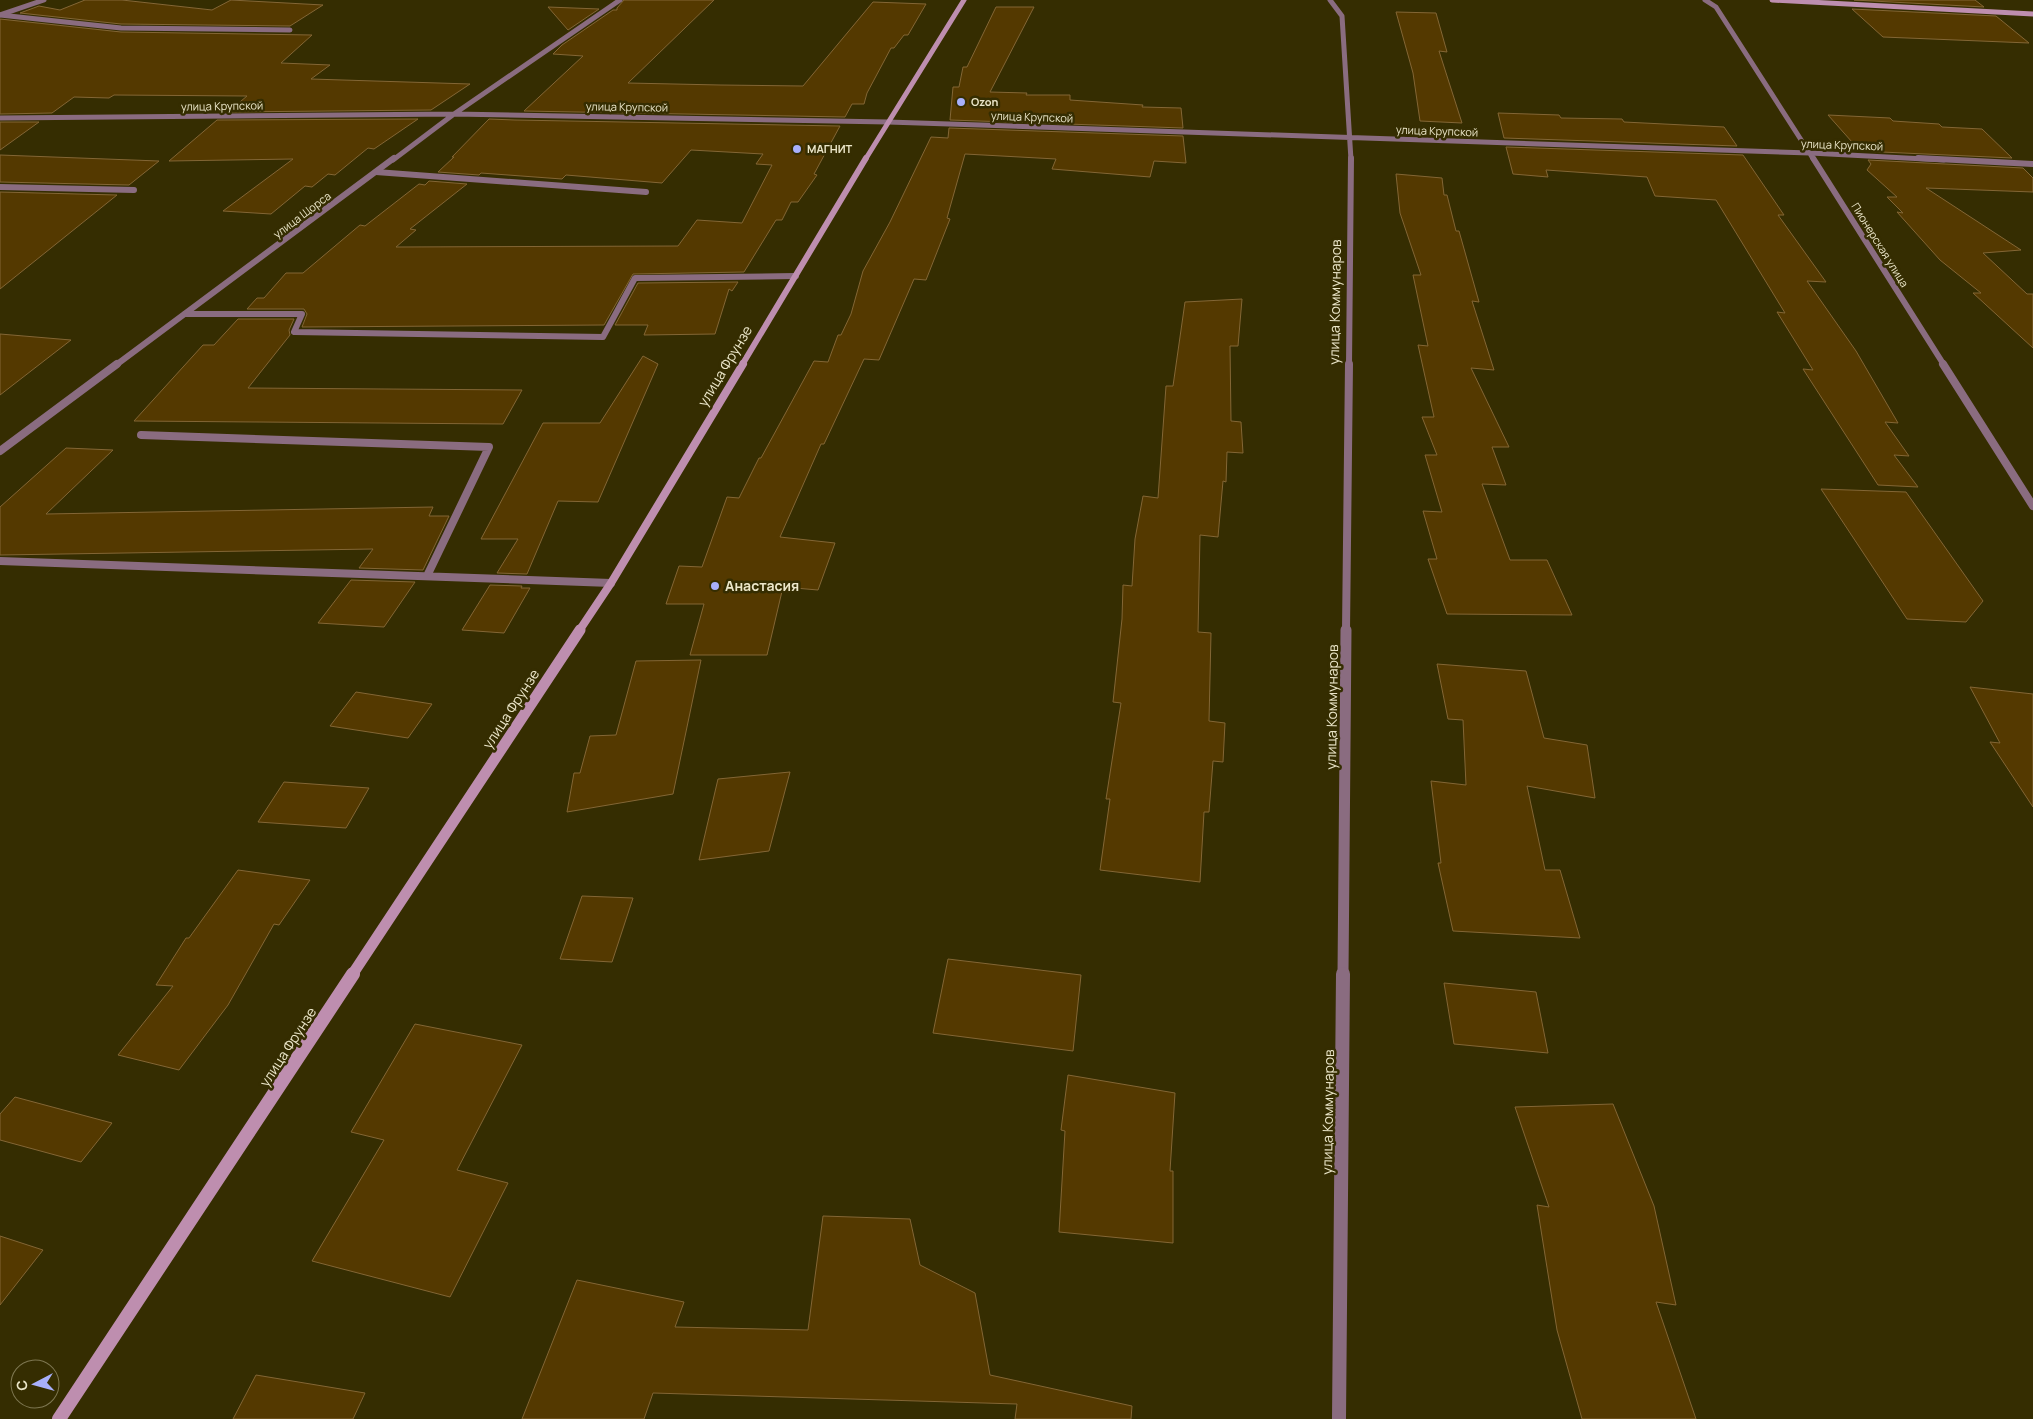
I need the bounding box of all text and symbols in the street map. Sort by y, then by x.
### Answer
place label: Ozon [971,94,998,109]
marker: Ozon [955,96,967,108]
street label: улица Крупской [181,97,263,114]
street label: улица Крупской [586,98,668,115]
street label: улица Крупской [991,108,1073,125]
street label: улица Крупской [1396,122,1478,139]
street label: улица Крупской [1801,136,1883,153]
place label: МАГНИТ [807,141,853,156]
marker: МАГНИТ [791,143,803,155]
street label: улица Щорса [270,188,334,241]
street label: Пионерская улица [1848,200,1912,290]
street label: улица Коммунаров [1324,239,1345,365]
street label: улица Фрунзе [693,322,756,410]
place label: Анастасия [725,576,799,595]
marker: Анастасия [709,580,721,592]
street label: улица Коммунаров [1321,644,1342,770]
street label: улица Фрунзе [478,665,543,752]
street label: улица Фрунзе [255,1003,320,1090]
street label: улица Коммунаров [1317,1049,1338,1175]
north arrow [10,1359,60,1409]
text: С [12,1379,32,1392]

